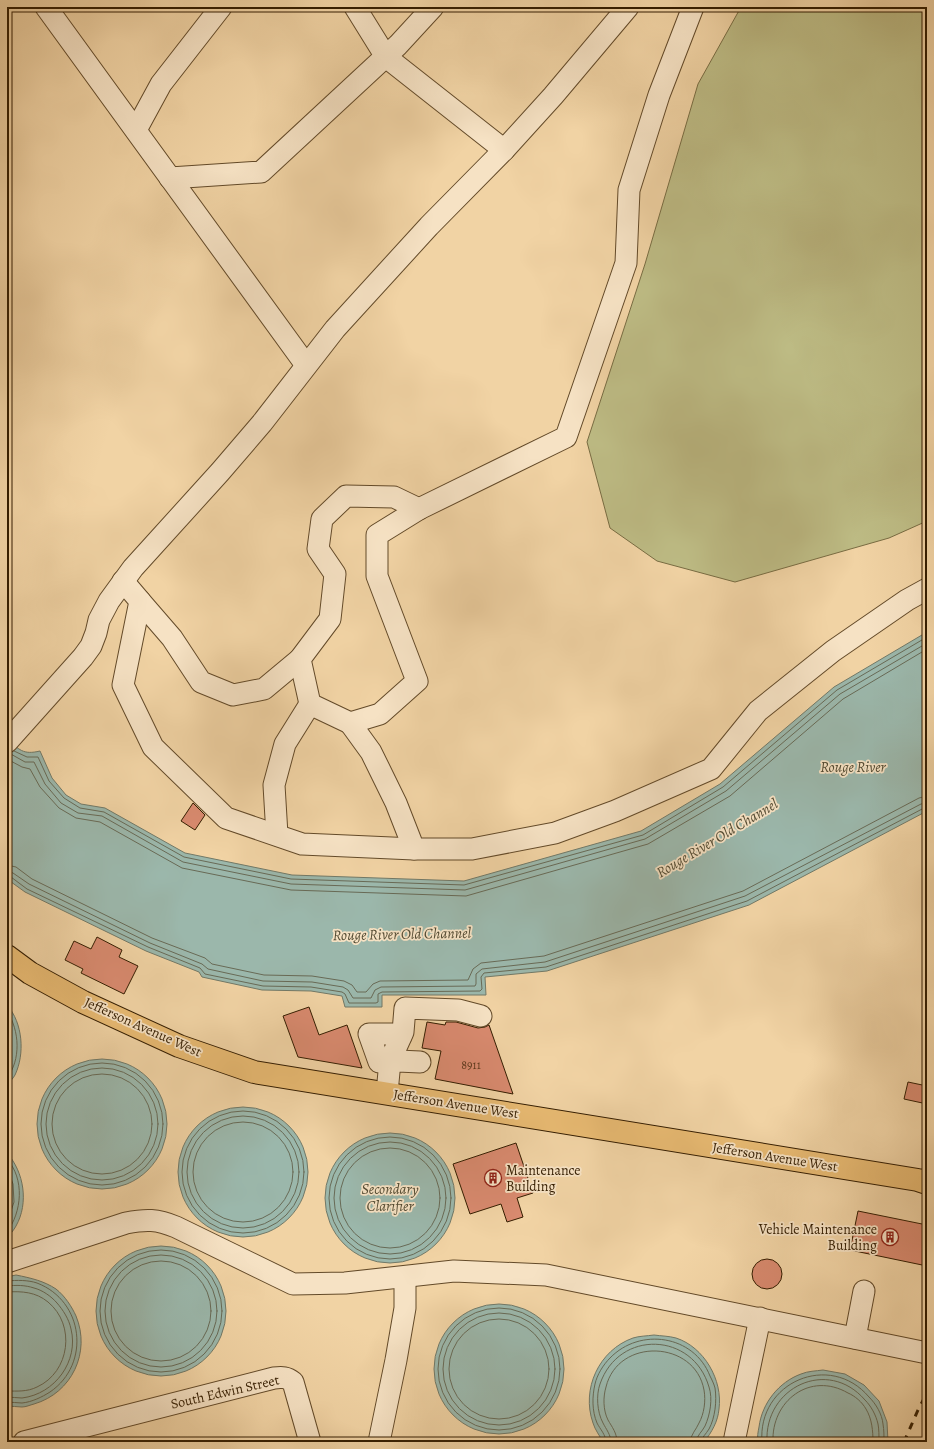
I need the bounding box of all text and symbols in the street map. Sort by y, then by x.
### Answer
water label: Rouge River [820,757,887,777]
water label: Rouge River Old Channel [652,794,782,882]
water label: Rouge River Old Channel [333,923,472,945]
street label: Jefferson Avenue West [81,993,205,1062]
house number: 8911 [461,1057,481,1073]
street label: Jefferson Avenue West [392,1085,520,1123]
street label: Jefferson Avenue West [711,1138,839,1176]
place label: Maintenance Building [506,1161,581,1196]
building icon: Maintenance Building [483,1168,503,1188]
water label: Secondary Clarifier [361,1179,419,1216]
place label: Vehicle Maintenance Building [758,1220,877,1255]
building icon: Vehicle Maintenance Building [880,1227,900,1247]
street label: South Edwin Street [169,1370,281,1414]

